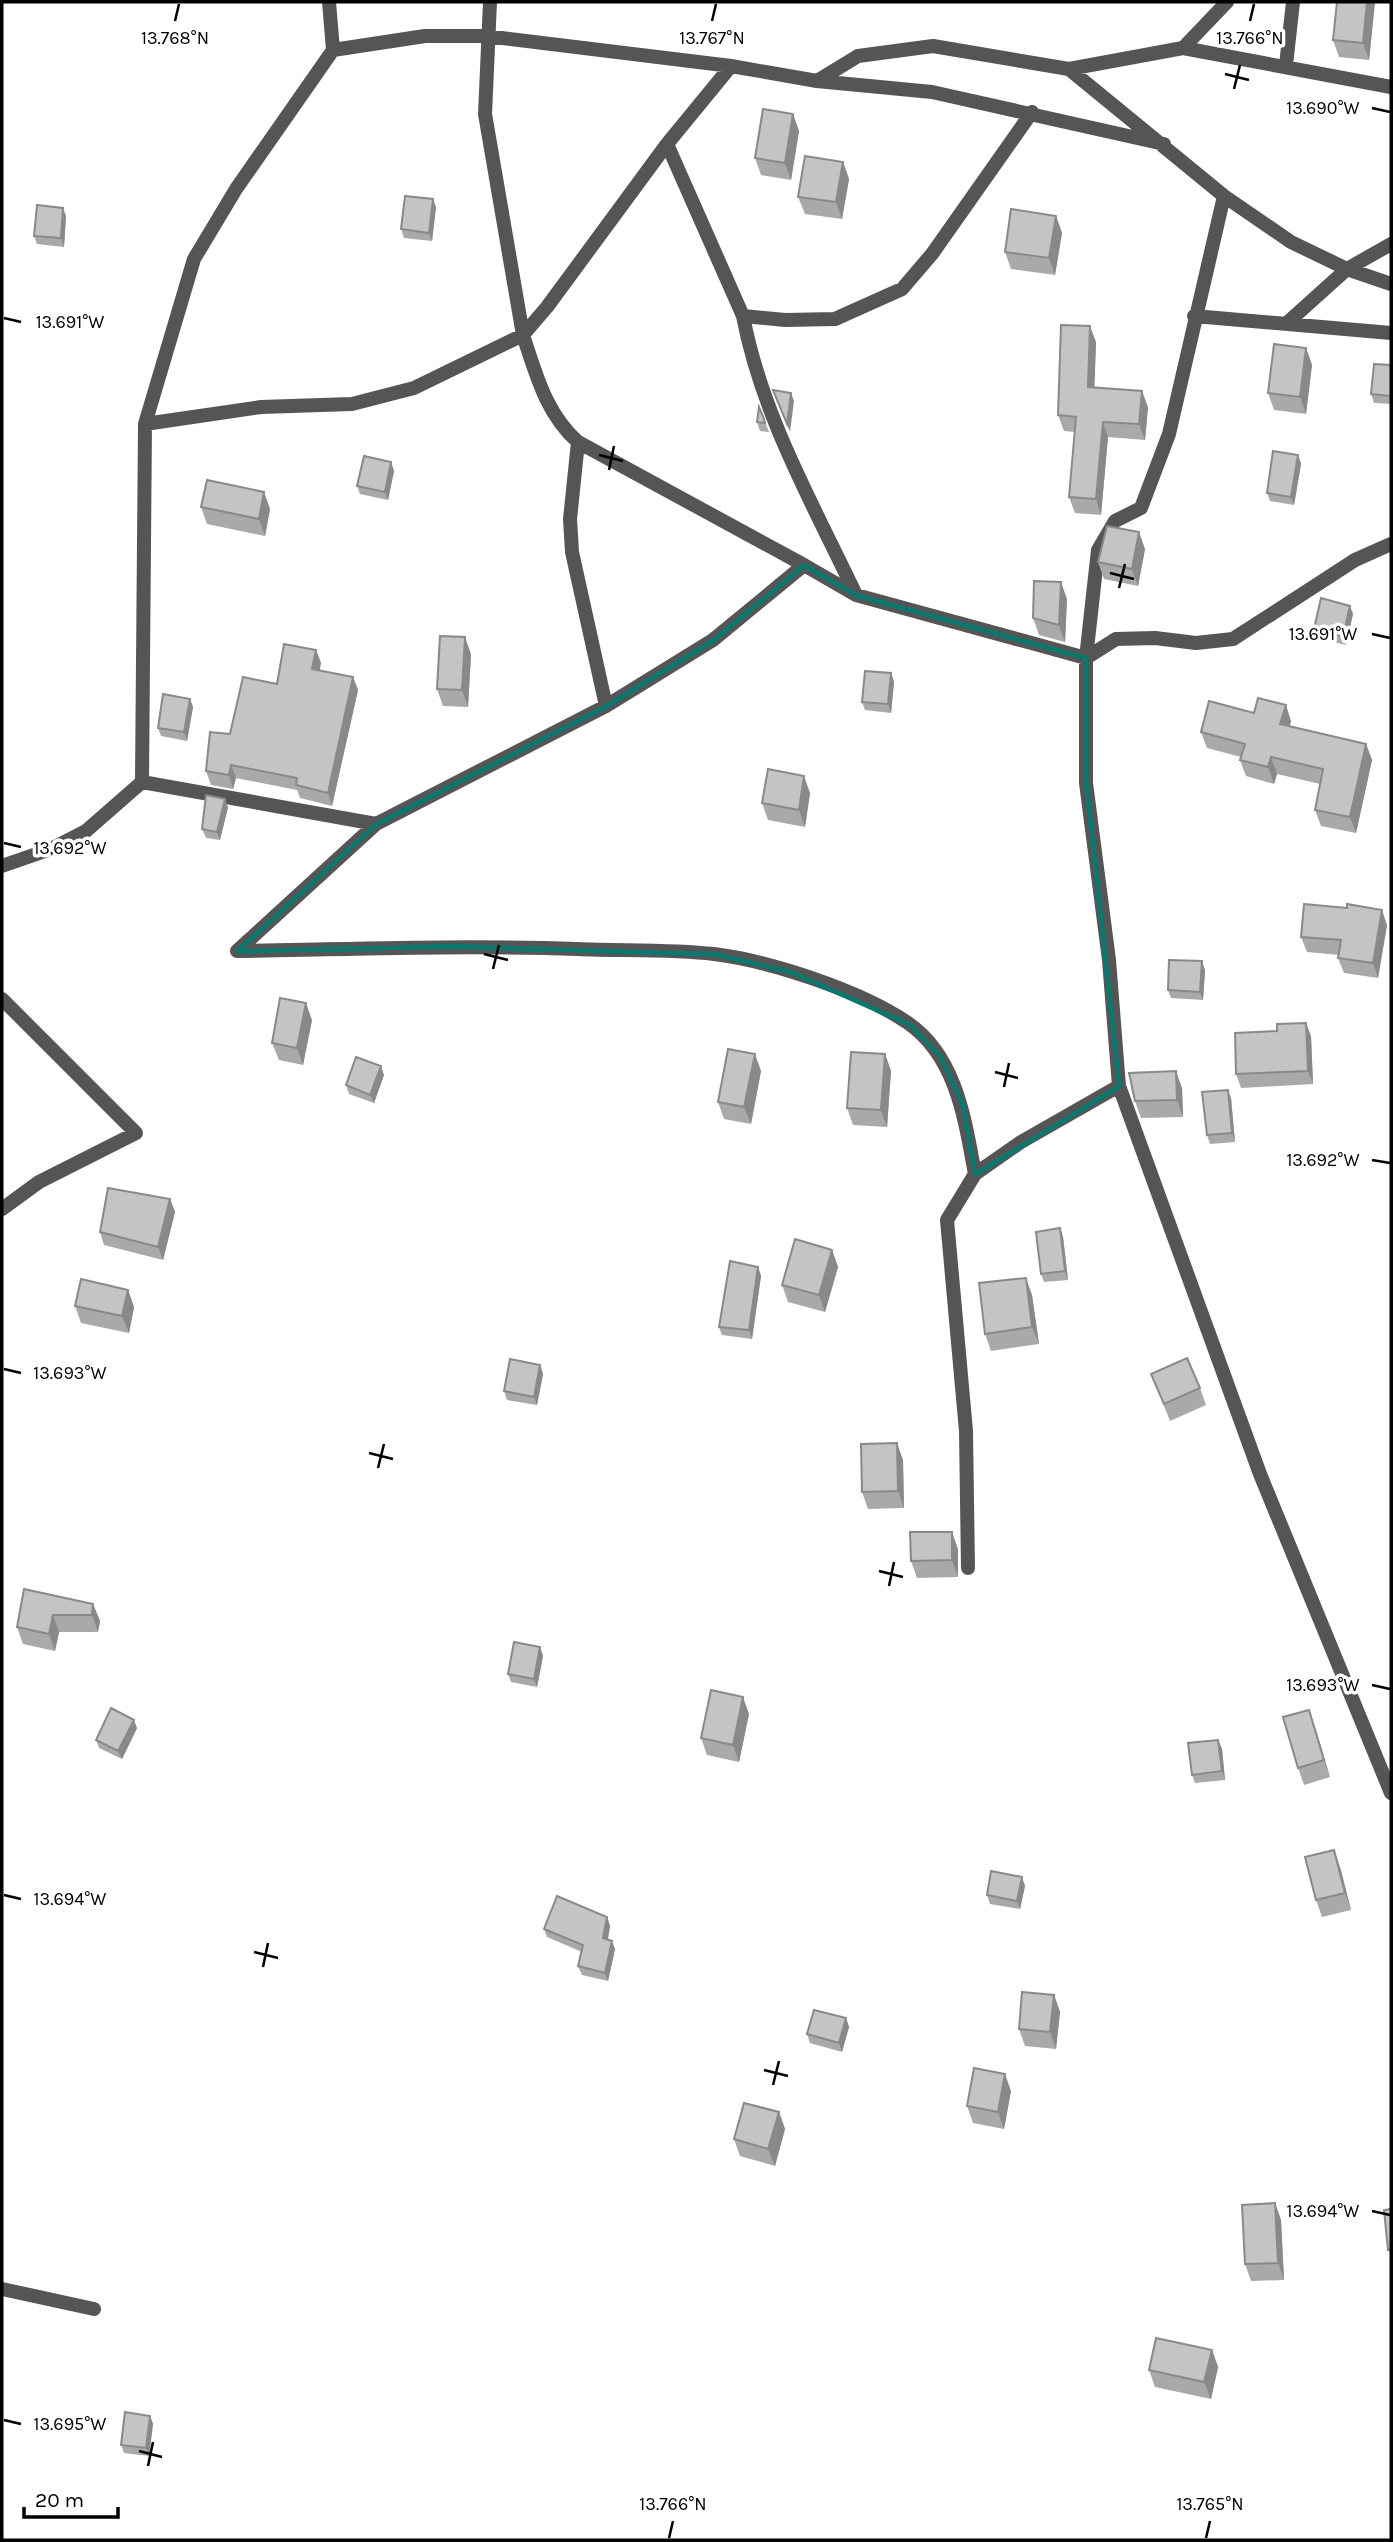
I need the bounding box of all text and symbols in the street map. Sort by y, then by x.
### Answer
text: 13.768°N [141,27,209,49]
text: 13.767°N [679,27,745,49]
text: 13.766°N [1216,27,1284,49]
text: 13.690°W [1286,97,1360,119]
text: 13.691°W [36,311,104,333]
text: 13.691°W [1289,623,1357,645]
text: 13.692°W [33,837,107,859]
text: 13.692°W [1286,1149,1360,1171]
text: 13.693°W [33,1362,107,1384]
text: 13.693°W [1286,1674,1360,1696]
text: 13.694°W [34,1888,106,1910]
text: 13.694°W [1287,2200,1359,2222]
text: 13.695°W [34,2413,106,2435]
scale bar [24,2476,119,2520]
text: 20 m [35,2488,84,2512]
text: 13.766°N [639,2493,707,2515]
text: 13.765°N [1176,2493,1244,2515]

